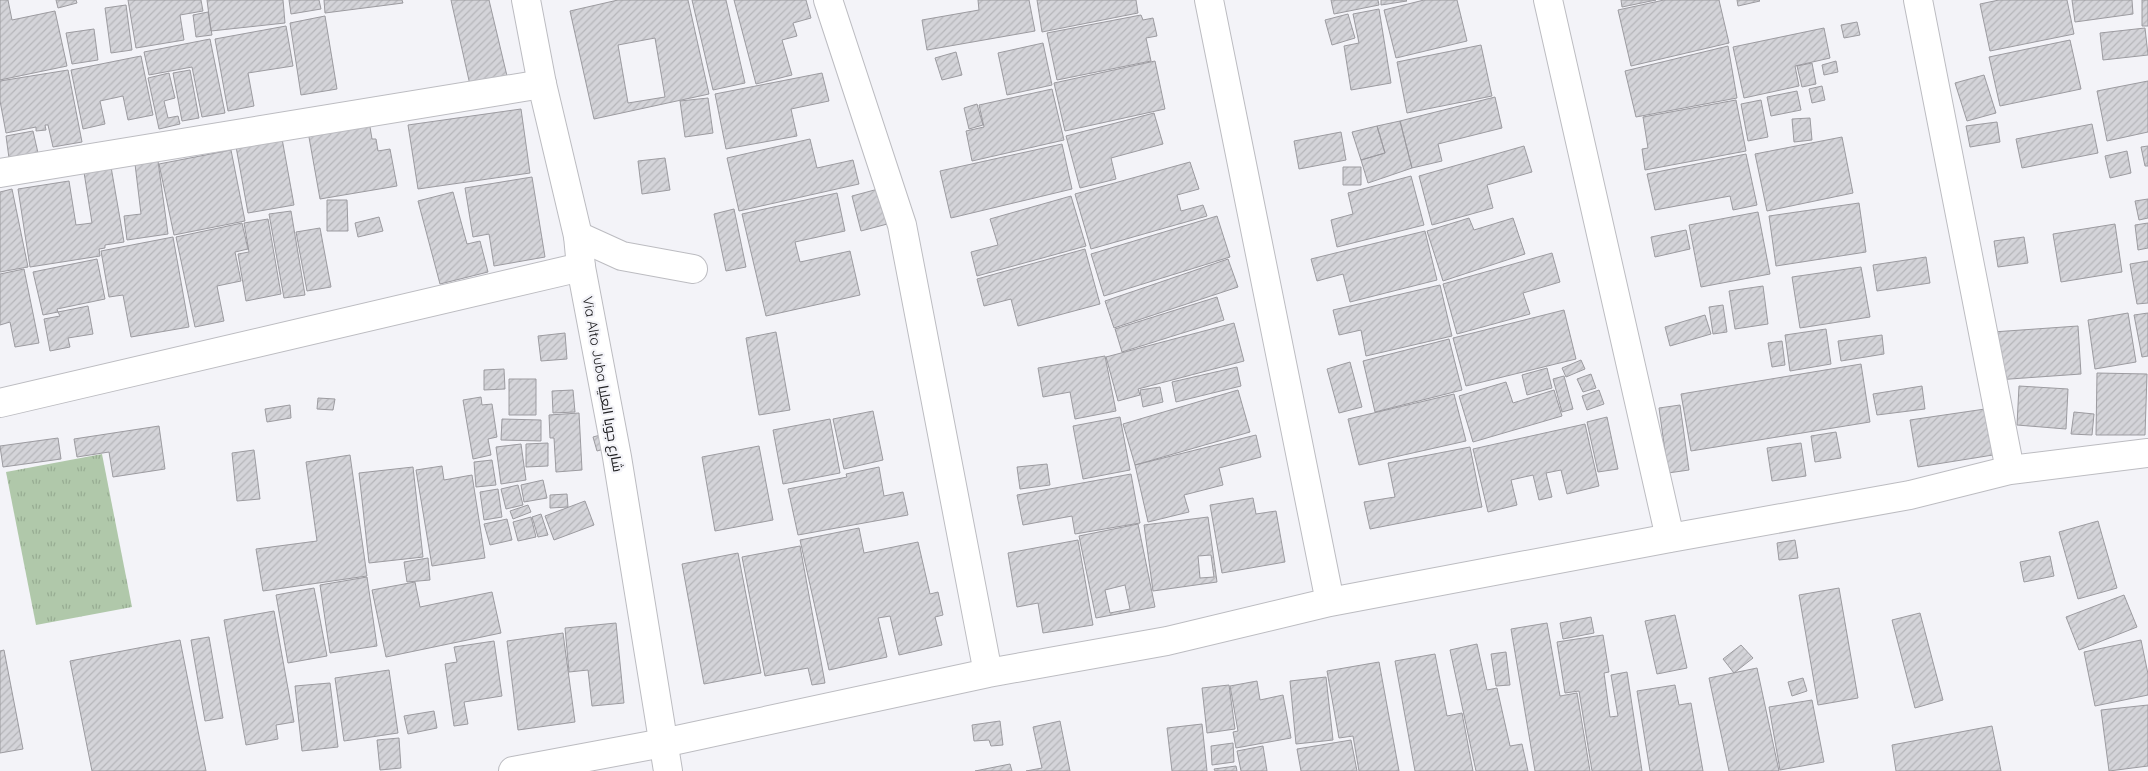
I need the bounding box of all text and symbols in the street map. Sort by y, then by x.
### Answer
street label: Via Alto Juba شارع جوبا العليا [579,295,627,473]

